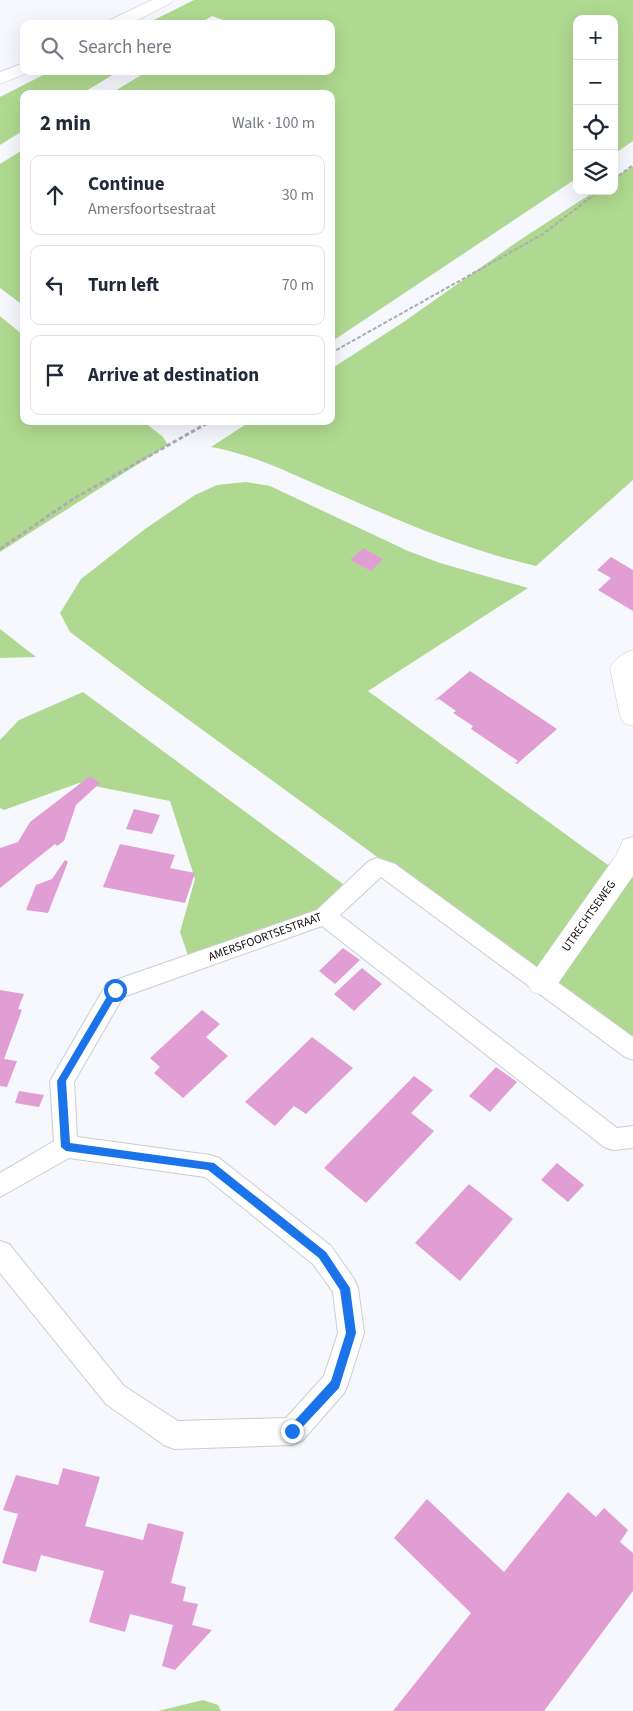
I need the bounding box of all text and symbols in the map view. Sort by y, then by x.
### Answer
map controls [573,15,618,195]
button: + [573,15,618,60]
search box [20,20,335,75]
icon: search [38,34,66,62]
text: Search here [78,34,172,61]
button: − [573,60,618,105]
button: locate [573,105,618,150]
text: 2 min [40,108,91,138]
text: Walk · 100 m [232,112,315,134]
button: layers [573,150,618,195]
text: Continue [88,171,165,198]
icon: ahead [41,181,69,209]
text: 30 m [282,184,314,206]
text: Amersfoortsestraat [88,198,216,220]
icon: left [41,271,69,299]
text: Turn left [88,272,159,299]
text: 70 m [282,274,314,296]
icon: arrive [41,361,69,389]
text: Arrive at destination [88,362,259,389]
street label: UTRECHTSEWEG [558,877,620,955]
street label: AMERSFOORTSESTRAAT [206,908,325,965]
route start [104,979,127,1002]
route end [281,1420,304,1443]

